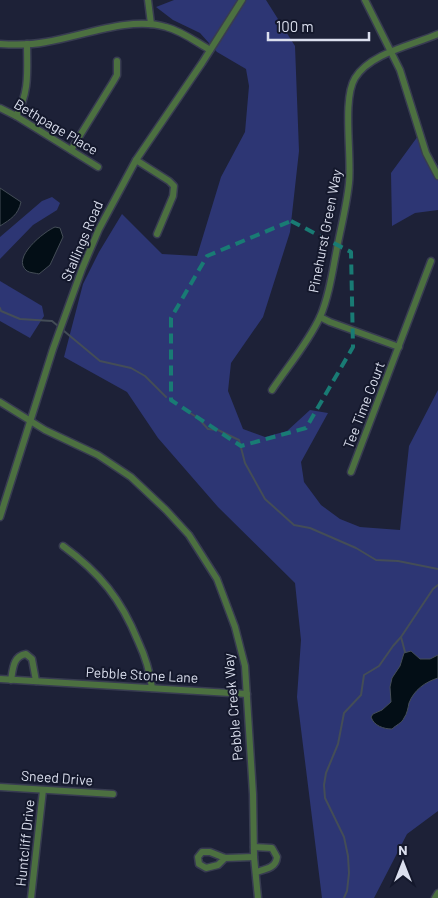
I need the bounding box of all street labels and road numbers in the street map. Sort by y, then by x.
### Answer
street label: Bethpage Place [11,95,101,158]
street label: Pinehurst Green Way [304,167,345,294]
street label: Stallings Road [57,198,106,284]
street label: Tee Time Court [339,359,388,451]
street label: Pebble Creek Way [219,652,246,761]
street label: Pebble Stone Lane [85,663,199,686]
street label: Sneed Drive [20,767,94,788]
street label: Huntcliff Drive [11,799,38,887]

